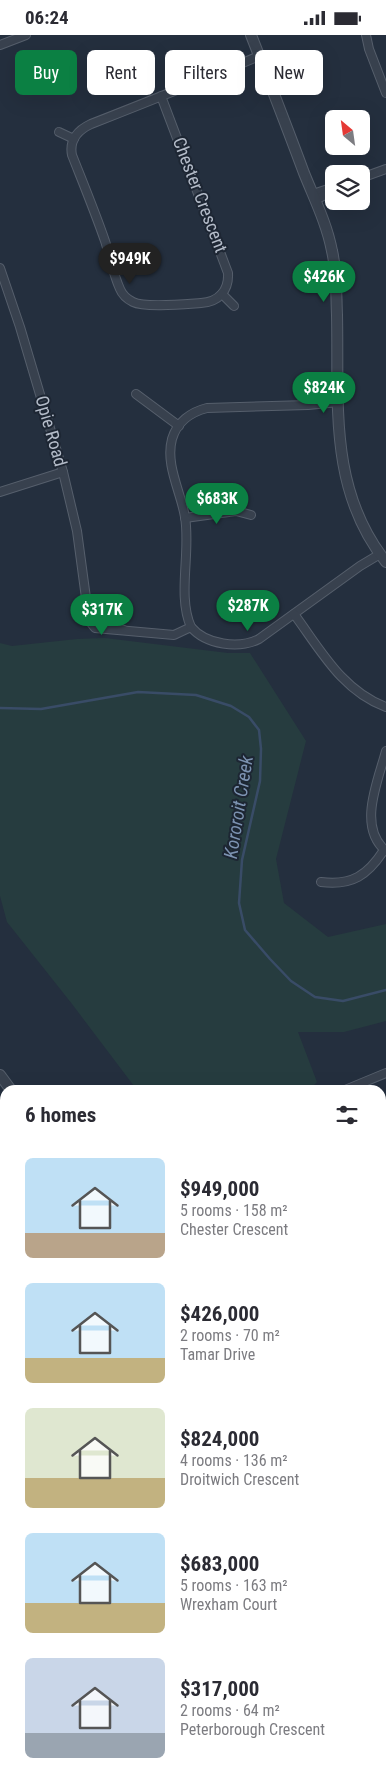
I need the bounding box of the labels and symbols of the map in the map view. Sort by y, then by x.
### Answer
north arrow [325,110,370,155]
street label: Chester Crescent [169,134,232,255]
pin: $949K [95,243,165,285]
pin: $426K [289,261,359,303]
pin: $824K [289,371,359,414]
street label: Opie Road [31,393,72,469]
pin: $683K [182,483,252,525]
pin: $287K [213,589,283,632]
pin: $317K [67,593,137,636]
water label: Kororoit Creek [219,753,258,860]

